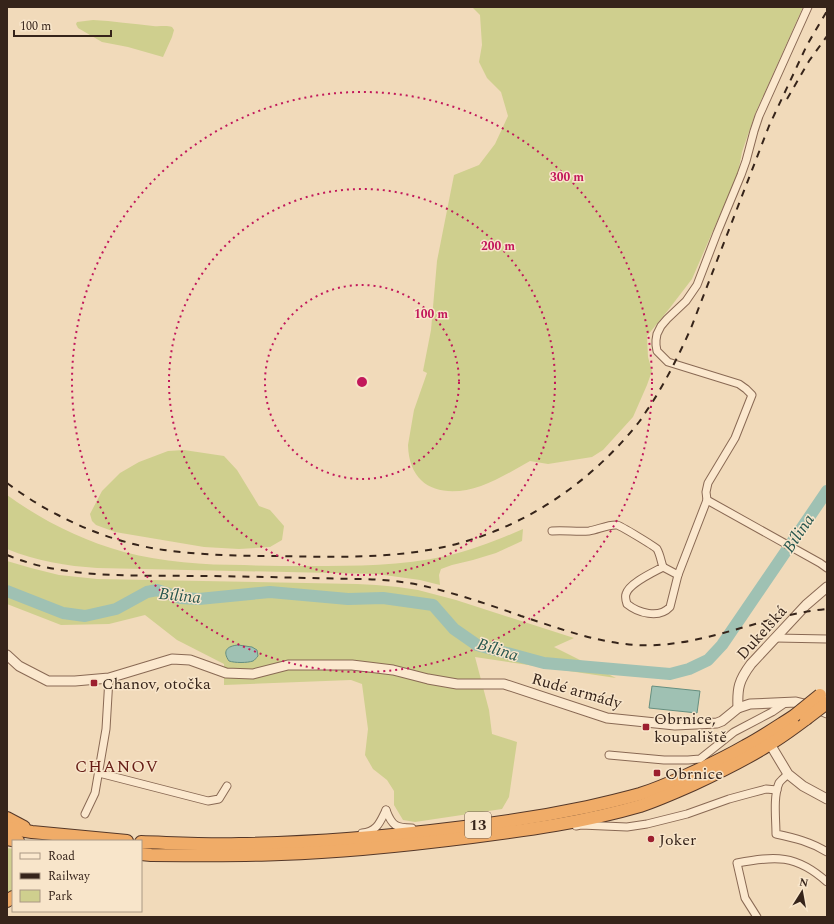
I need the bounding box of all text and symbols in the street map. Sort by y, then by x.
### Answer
scale bar [14,12,111,38]
text: 100 m [20,17,51,36]
text: 300 m [550,168,584,187]
text: 200 m [481,237,515,256]
text: 100 m [414,305,448,324]
centre of rings [355,375,369,389]
water label: Bílina [776,508,822,558]
water label: Bílina [158,581,203,611]
street label: Dukelská [731,600,793,665]
water label: Bílina [474,631,522,669]
street label: Rudé armády [529,667,626,716]
place label: Chanov, otočka [102,672,211,696]
marker: Chanov, otočka [89,678,99,688]
place label: Obrnice, koupaliště [654,707,727,749]
marker: Obrnice, koupaliště [641,722,651,732]
district label: CHANOV [75,754,159,780]
place label: Obrnice [665,762,723,786]
marker: Obrnice [652,768,662,778]
road number: 13 [465,812,491,838]
place label: Joker [659,828,696,852]
marker: Joker [646,834,656,844]
legend [12,840,142,912]
text: Road [48,847,75,866]
text: Railway [48,867,91,886]
north arrow [782,872,822,912]
text: N [798,873,810,892]
text: Park [48,887,73,906]

